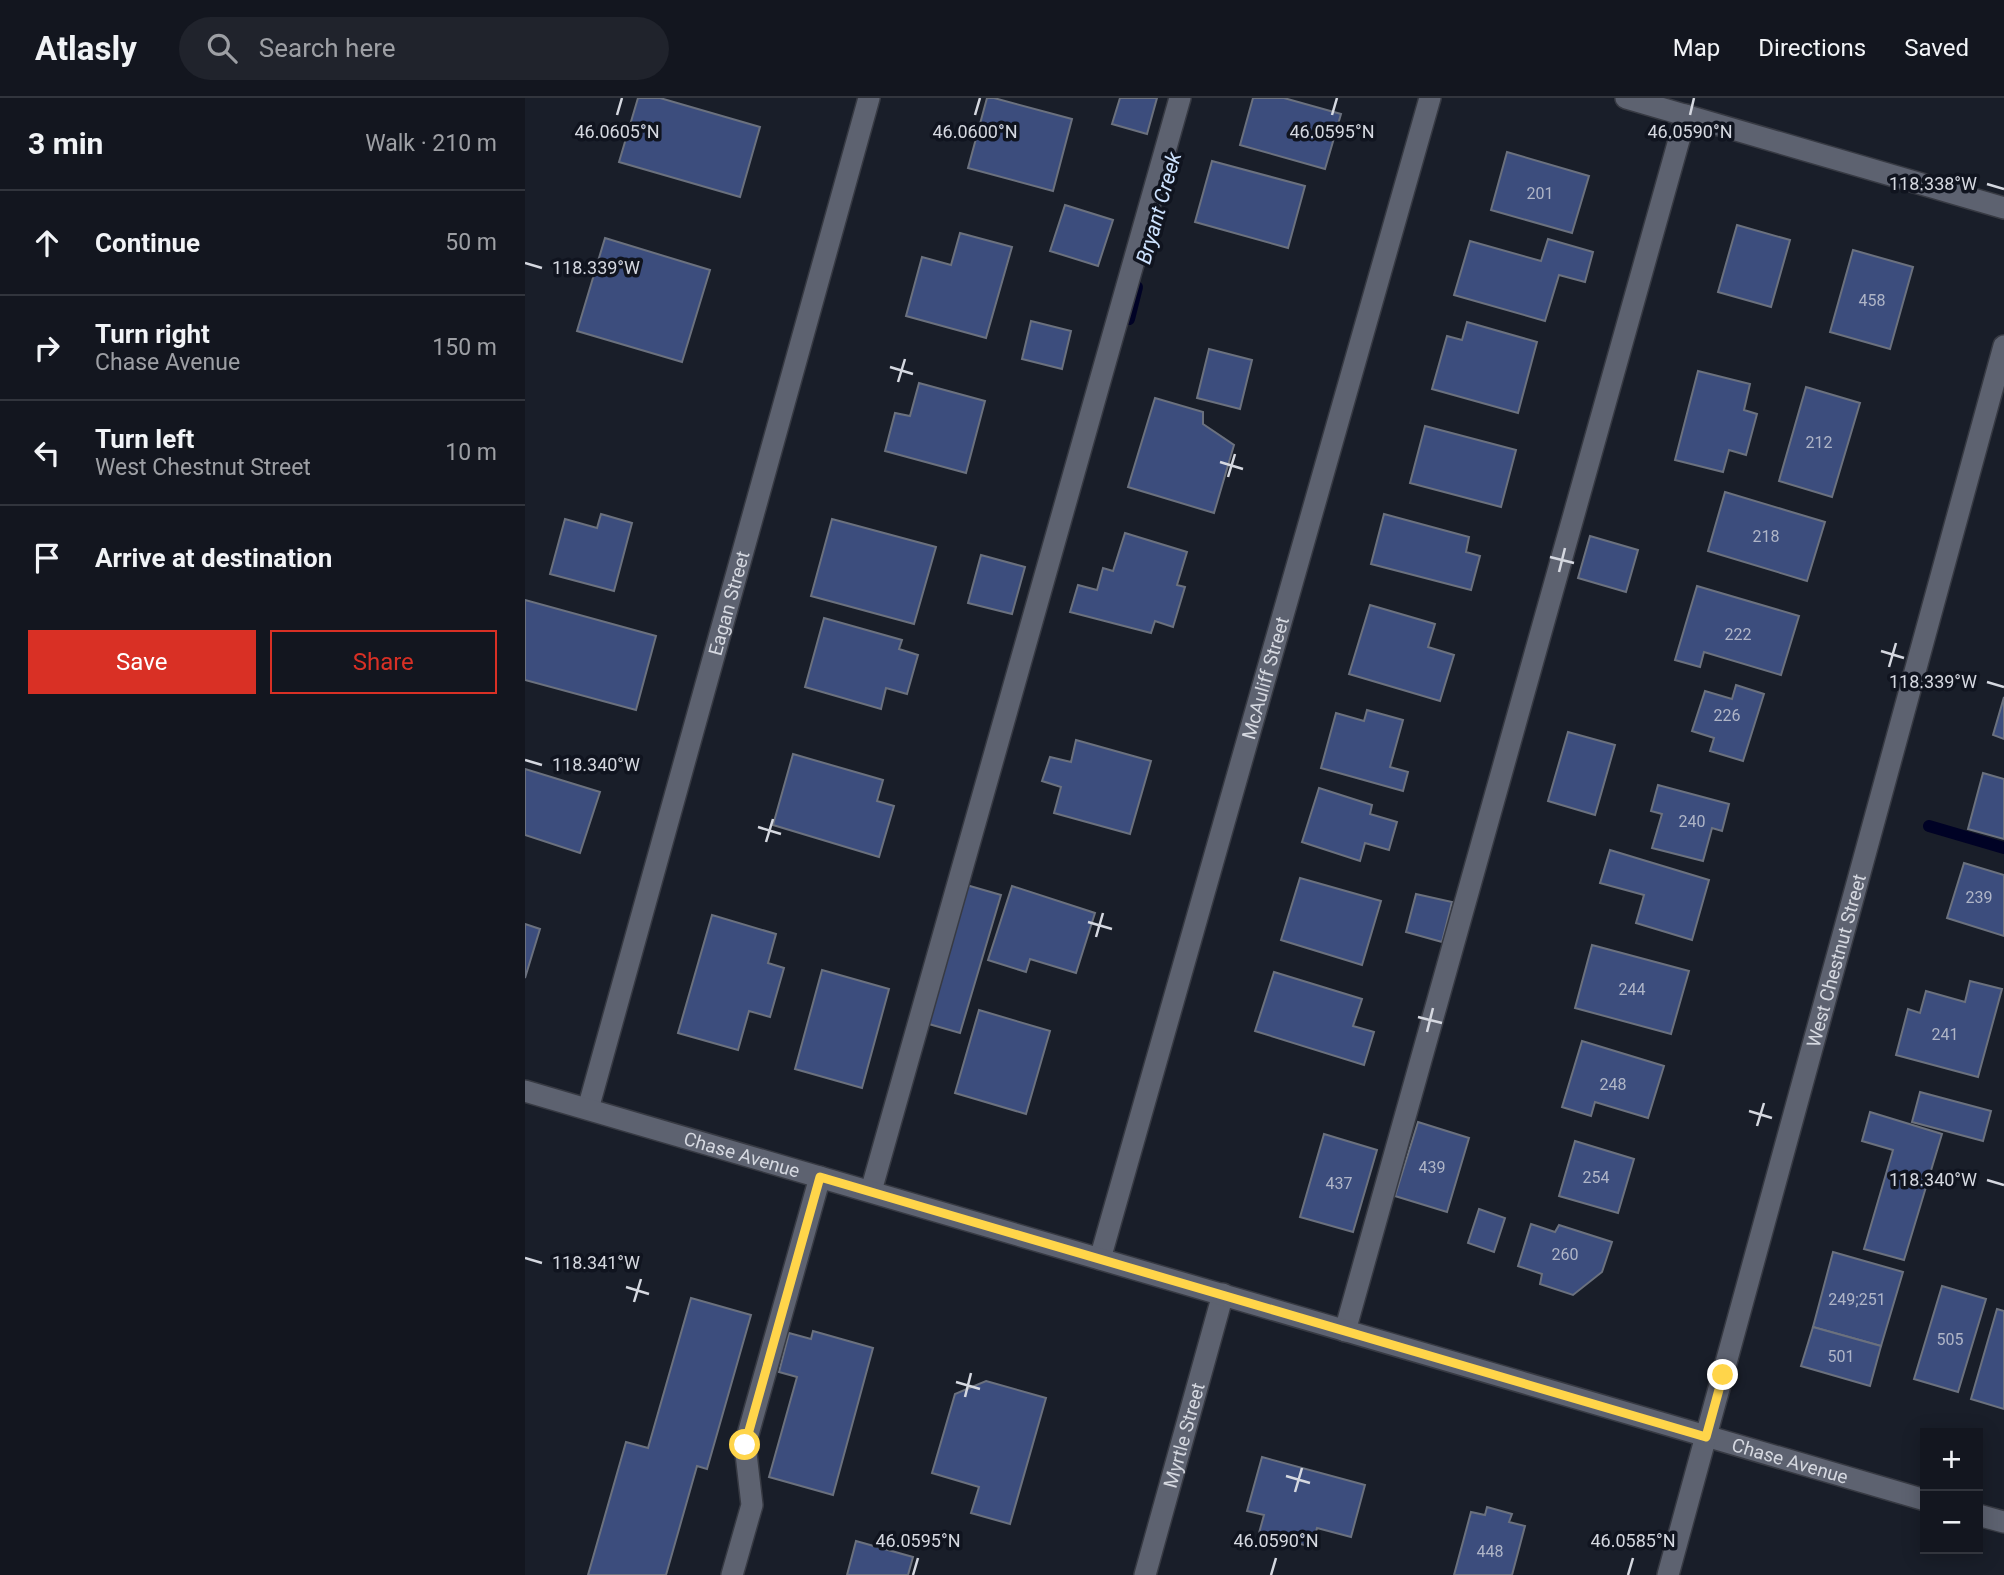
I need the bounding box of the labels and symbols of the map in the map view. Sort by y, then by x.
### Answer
text: 46.0605°N [574,121,660,142]
text: 46.0600°N [932,121,1018,142]
text: 46.0595°N [1289,121,1375,142]
text: 46.0590°N [1647,121,1733,142]
water label: Bryant Creek [1132,149,1187,267]
text: 118.338°W [1889,173,1977,194]
house number: 201 [1527,184,1553,203]
text: 118.339°W [552,257,640,278]
house number: 458 [1859,291,1885,310]
house number: 212 [1806,433,1832,452]
house number: 218 [1753,527,1779,546]
street label: Eagan Street [704,548,755,658]
street label: McAuliff Street [1237,614,1294,742]
house number: 222 [1725,625,1751,644]
text: 118.339°W [1889,671,1977,692]
house number: 226 [1714,706,1740,725]
text: 118.340°W [552,754,640,775]
house number: 240 [1679,812,1705,831]
street label: West Chestnut Street [1802,872,1871,1050]
house number: 239 [1966,888,1992,907]
house number: 244 [1619,980,1645,999]
house number: 241 [1932,1025,1958,1044]
house number: 248 [1600,1075,1626,1094]
street label: Chase Avenue [681,1127,803,1183]
house number: 439 [1419,1158,1445,1177]
house number: 254 [1583,1168,1609,1187]
text: 118.340°W [1889,1169,1977,1190]
house number: 437 [1326,1174,1352,1193]
house number: 260 [1552,1245,1578,1264]
text: 118.341°W [552,1252,640,1273]
house number: 249;251 [1828,1290,1886,1309]
house number: 505 [1937,1330,1963,1349]
house number: 501 [1828,1347,1854,1366]
route end [1707,1359,1738,1390]
street label: Myrtle Street [1159,1380,1210,1491]
route start [729,1429,760,1460]
street label: Chase Avenue [1729,1433,1851,1489]
text: 46.0595°N [875,1530,961,1551]
text: 46.0590°N [1233,1530,1319,1551]
text: 46.0585°N [1590,1530,1676,1551]
house number: 448 [1477,1542,1503,1561]

